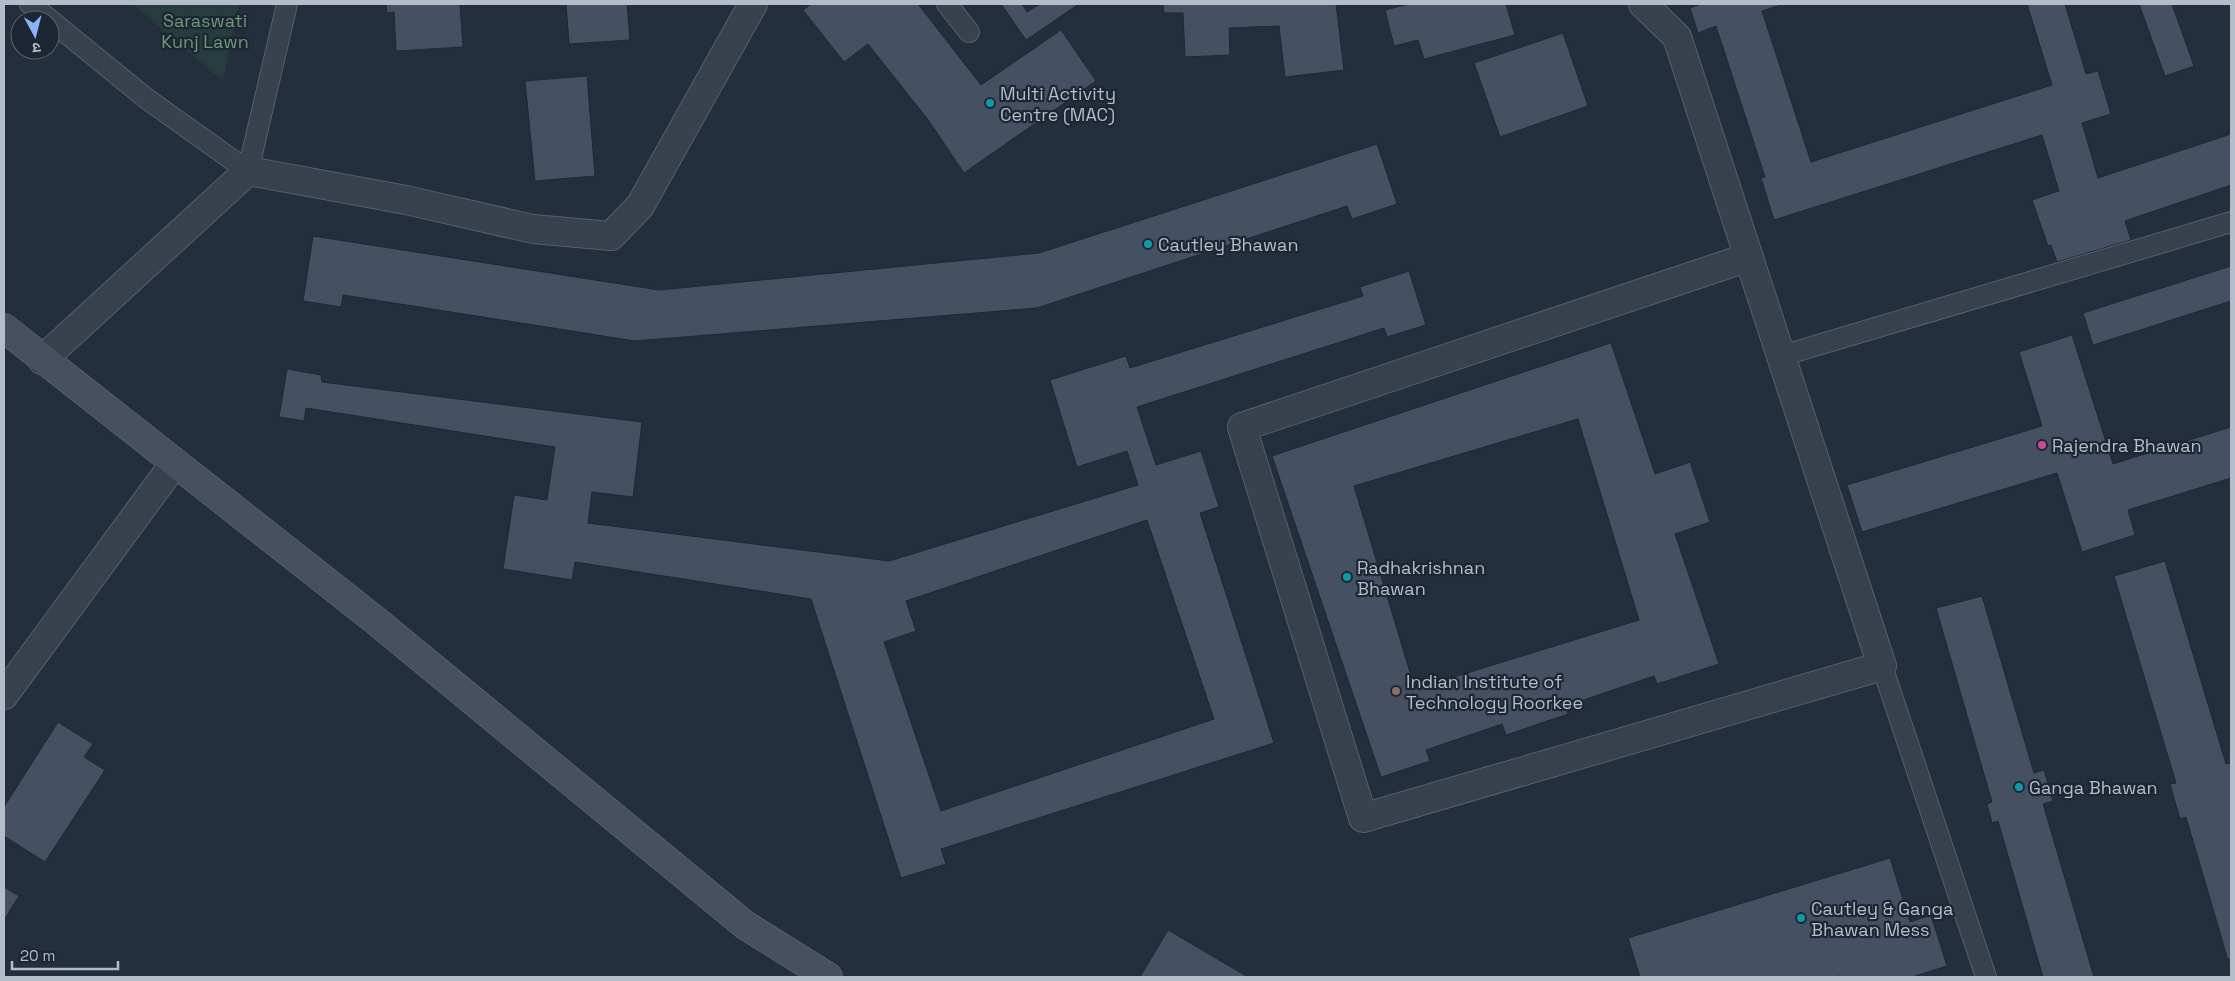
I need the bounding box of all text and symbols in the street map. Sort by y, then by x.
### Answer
park label: Saraswati Kunj Lawn [161,9,249,53]
north arrow [10,10,60,60]
text: उ [31,38,42,57]
place label: Multi Activity Centre (MAC) [1000,82,1116,126]
marker: Multi Activity Centre (MAC) [984,97,996,109]
place label: Cautley Bhawan [1158,233,1298,256]
marker: Cautley Bhawan [1142,238,1154,250]
place label: Rajendra Bhawan [2052,434,2202,457]
marker: Rajendra Bhawan [2036,439,2048,451]
place label: Radhakrishnan Bhawan [1357,556,1485,600]
marker: Radhakrishnan Bhawan [1341,571,1353,583]
place label: Indian Institute of Technology Roorkee [1406,670,1583,714]
marker: Indian Institute of Technology Roorkee [1390,685,1402,697]
place label: Ganga Bhawan [2029,776,2158,799]
marker: Ganga Bhawan [2013,781,2025,793]
place label: Cautley & Ganga Bhawan Mess [1811,897,1953,941]
marker: Cautley & Ganga Bhawan Mess [1795,912,1807,924]
scale bar [12,938,119,970]
text: 20 m [20,946,55,965]

